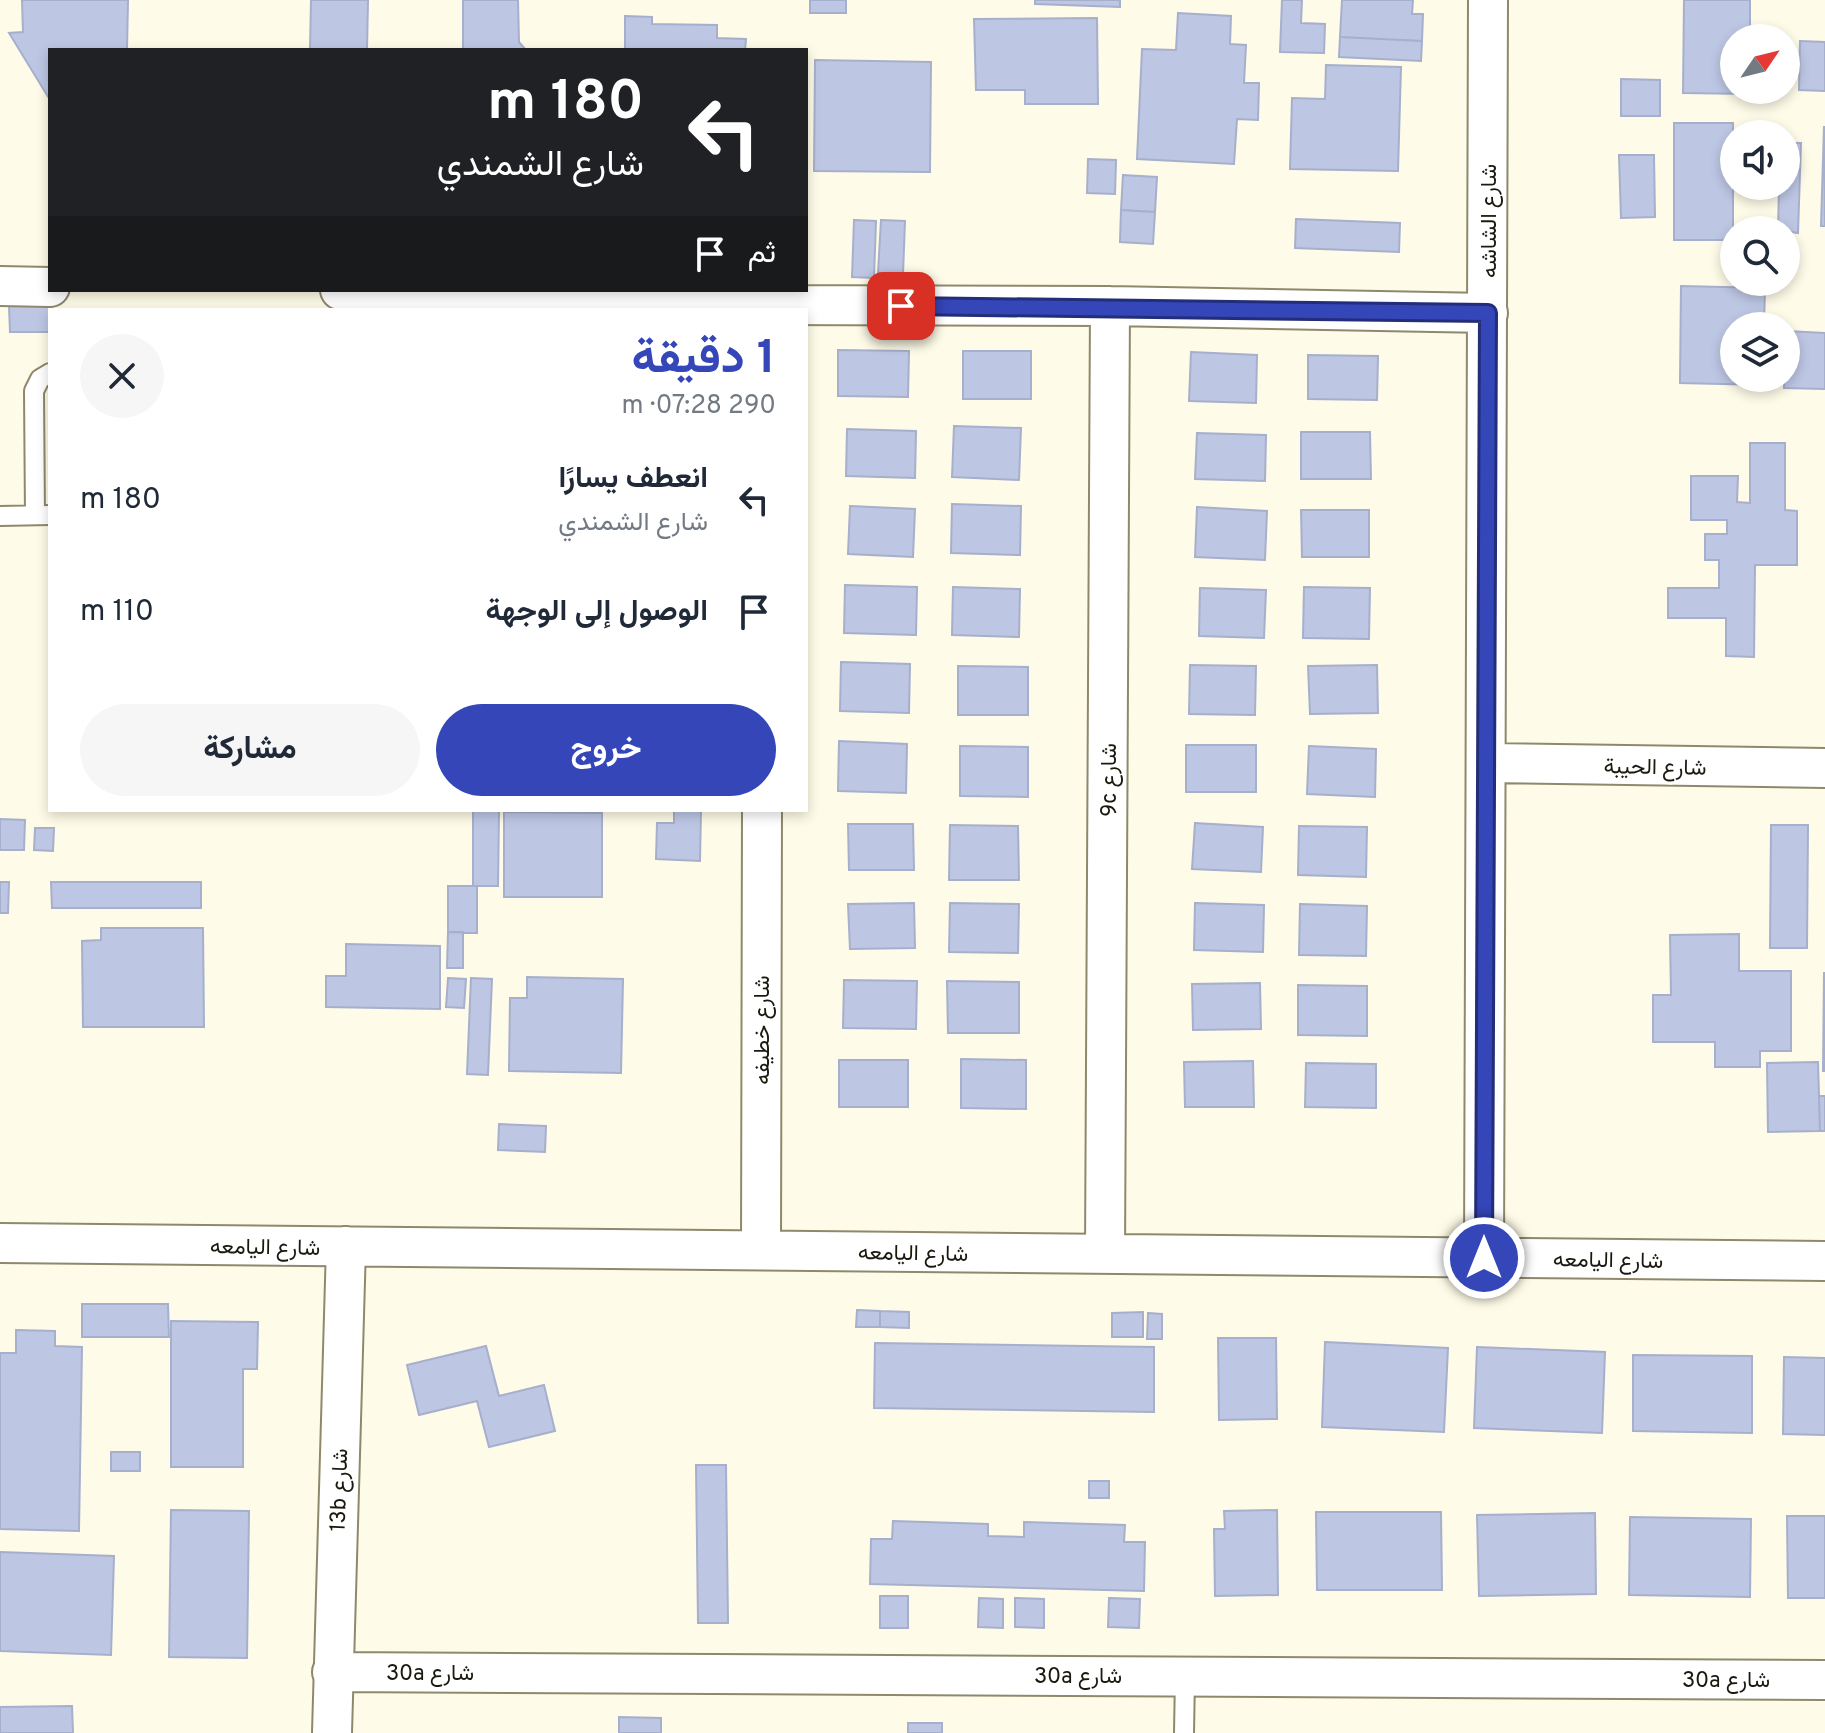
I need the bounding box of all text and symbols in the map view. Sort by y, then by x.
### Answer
north arrow [1720,24,1800,104]
map controls [1720,24,1800,392]
text: 180 m [487,69,644,139]
icon: left [672,80,776,184]
button: sound [1720,120,1800,200]
text: شارع الشمندي [437,143,644,189]
street label: شارع الشاشه [1477,164,1504,278]
button: search [1720,216,1800,296]
icon: arrive [688,232,732,276]
text: ثم [748,236,776,273]
pin [867,272,935,340]
icon: arrive [879,284,923,328]
button: layers [1720,312,1800,392]
text: 1 دقيقة [632,330,776,390]
button: close [80,334,164,418]
text: 290 m · 07:28 [622,390,776,423]
text: انعطف يسارًا [559,461,708,498]
icon: left [732,478,776,522]
text: 180 m [80,482,161,519]
text: شارع الشمندي [558,507,708,540]
icon: arrive [732,590,776,634]
text: 110 m [80,594,154,631]
text: الوصول إلى الوجهة [486,594,708,631]
button: مشاركة [80,704,420,796]
button: خروج [436,704,776,796]
street label: 9c شارع [1097,743,1124,817]
street label: شارع الحيبة [1603,754,1707,783]
street label: شارع خطيفه [750,975,777,1085]
position arrow [1442,1216,1526,1300]
street label: شارع اليامعه [210,1234,320,1263]
street label: شارع اليامعه [858,1240,968,1269]
street label: شارع اليامعه [1553,1247,1663,1276]
street label: 13b شارع [326,1448,355,1532]
street label: 30a شارع [386,1661,474,1688]
street label: 30a شارع [1034,1664,1122,1691]
street label: 30a شارع [1682,1668,1770,1695]

